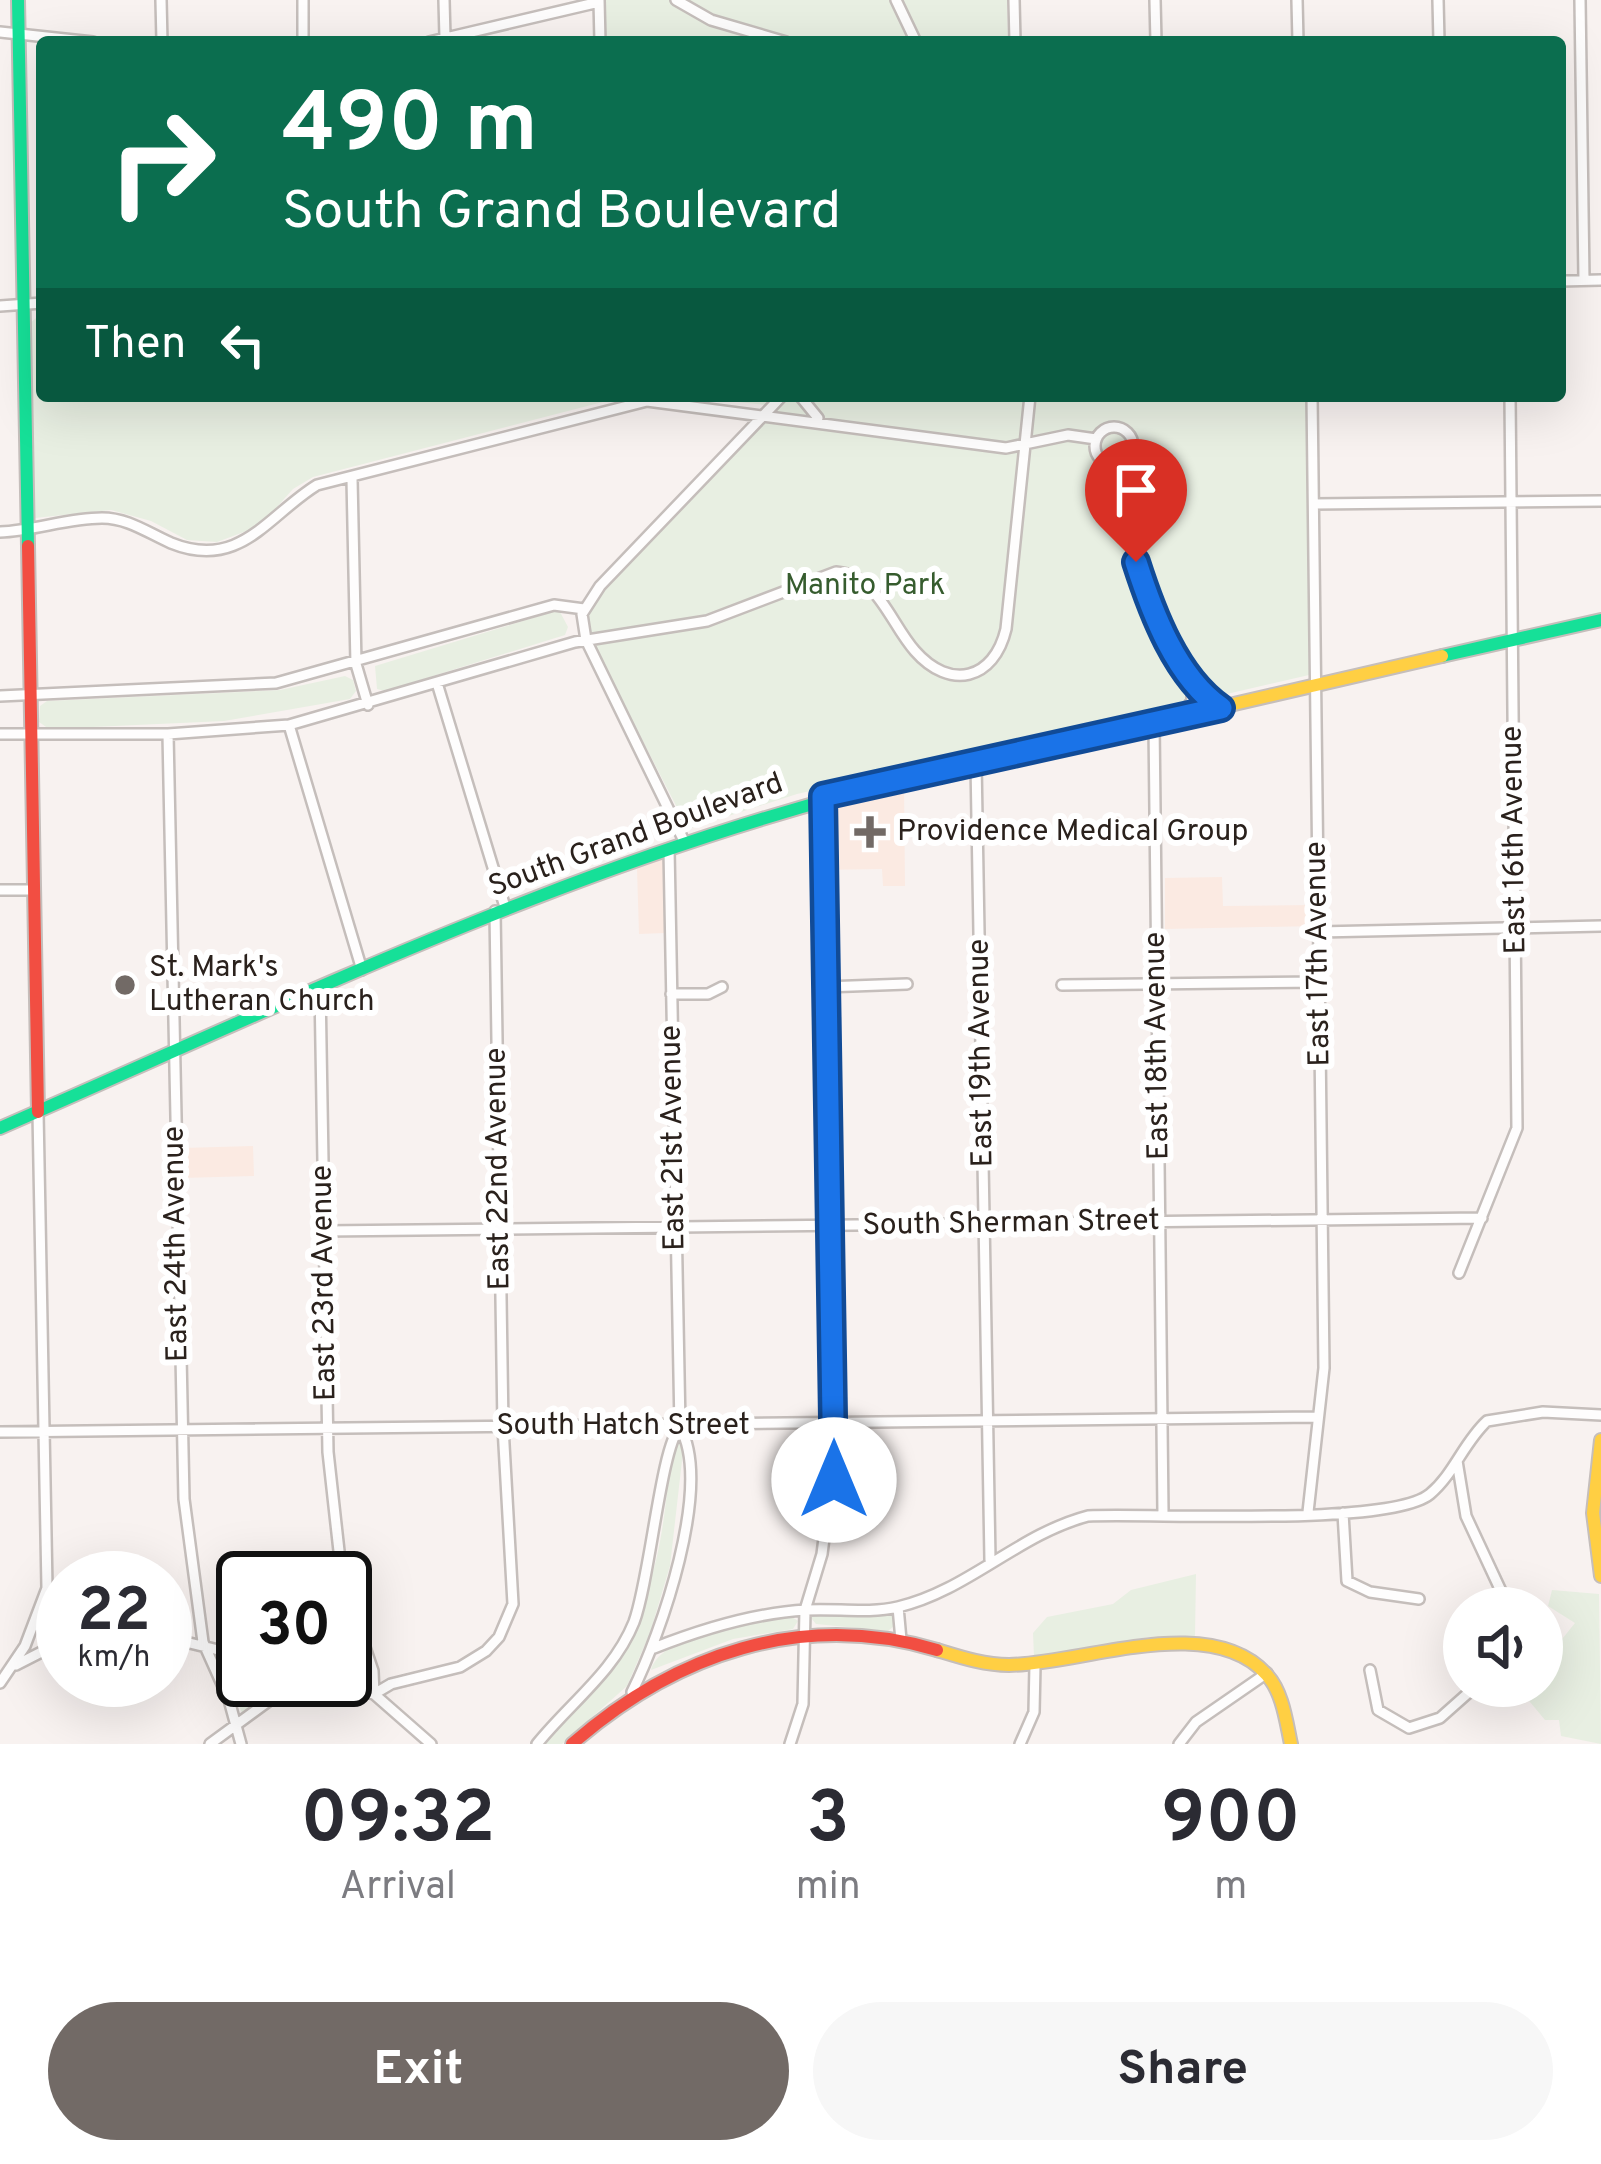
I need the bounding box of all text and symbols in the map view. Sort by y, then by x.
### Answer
text: 490 m [282,75,538,181]
icon: right [84,84,240,240]
text: South Grand Boulevard [282,179,841,248]
icon: left [210,312,276,378]
text: Then [84,317,186,374]
pin [1085,439,1187,562]
icon: arrive [1103,457,1169,523]
park label: Manito Park [785,568,945,605]
street label: East 16th Avenue [1495,725,1535,955]
street label: South Grand Boulevard [484,766,788,906]
place label: Providence Medical Group [897,814,1249,851]
marker: Providence Medical Group [854,816,886,848]
street label: East 17th Avenue [1299,841,1339,1067]
street label: East 18th Avenue [1138,931,1178,1161]
street label: East 19th Avenue [962,938,1002,1168]
place label: St. Mark's Lutheran Church [149,950,375,1021]
marker: St. Mark's Lutheran Church [112,972,138,998]
street label: East 21st Avenue [654,1025,694,1251]
street label: East 22nd Avenue [478,1047,520,1291]
street label: East 24th Avenue [156,1126,198,1362]
street label: East 23rd Avenue [304,1165,346,1401]
street label: South Sherman Street [862,1203,1160,1245]
street label: South Hatch Street [496,1408,750,1445]
position arrow [771,1417,897,1543]
speed limit sign: 30 [216,1551,372,1707]
text: 22 [77,1576,151,1652]
map controls [1443,1587,1563,1707]
button: sound [1443,1587,1563,1707]
text: km/h [78,1640,150,1677]
text: 09:32 [300,1776,495,1868]
text: 3 [807,1776,850,1868]
text: 900 [1161,1776,1301,1868]
text: Arrival [340,1864,456,1913]
text: min [796,1864,861,1913]
text: m [1214,1864,1247,1913]
button: Exit [48,2002,789,2140]
button: Share [813,2002,1553,2140]

